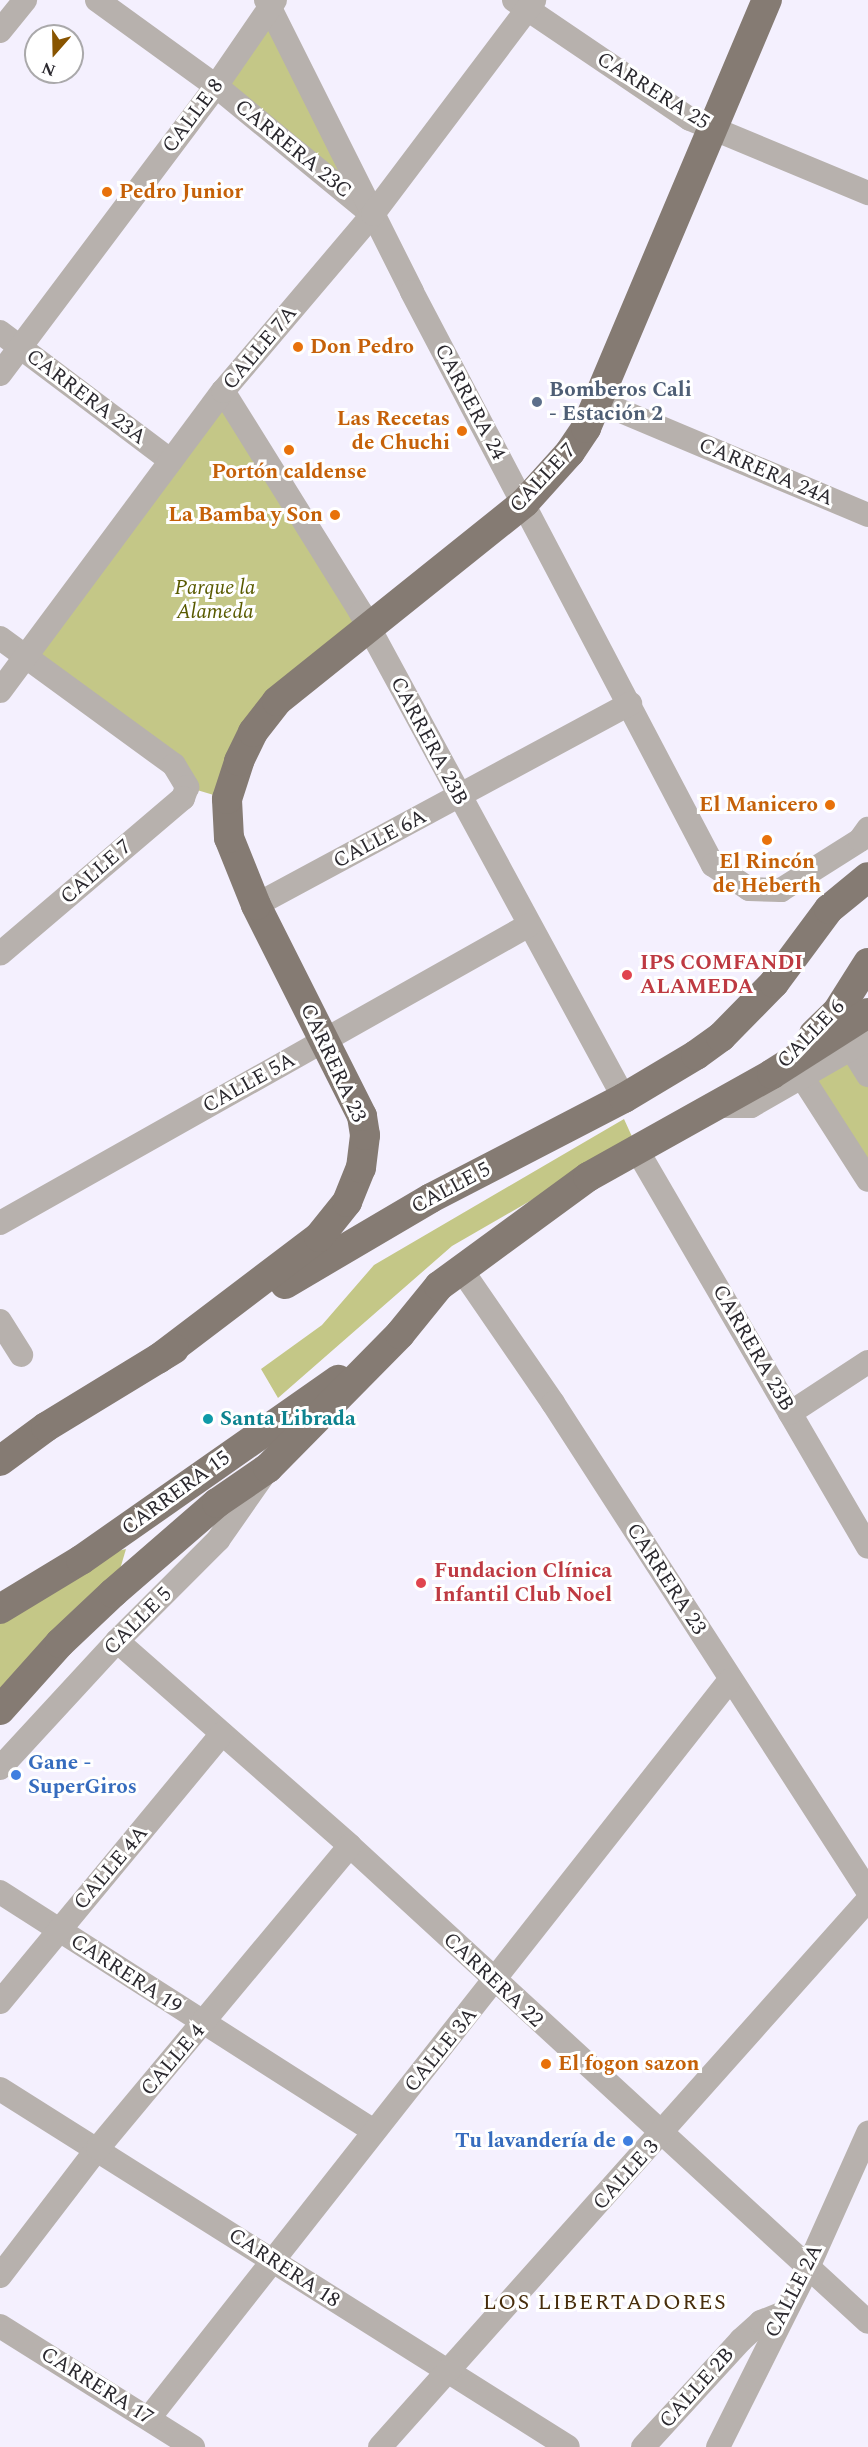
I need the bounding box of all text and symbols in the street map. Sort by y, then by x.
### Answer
north arrow [24,24,84,84]
street label: CARRERA 25 [592,46,714,136]
text: N [38,56,59,83]
street label: CALLE 8 [157,74,229,158]
street label: CARRERA 23C [229,94,357,204]
place label: Pedro Junior [119,179,243,205]
marker: Pedro Junior [100,185,114,199]
street label: CALLE 7A [218,301,302,395]
place label: Don Pedro [310,334,414,360]
marker: Don Pedro [291,340,305,354]
street label: CARRERA 24 [429,340,511,464]
street label: CARRERA 23A [21,344,151,450]
place label: Bomberos Cali - Estación 2 [549,377,692,427]
marker: Bomberos Cali - Estación 2 [530,395,544,409]
place label: Las Recetas de Chuchi [337,406,450,456]
marker: Las Recetas de Chuchi [455,424,469,438]
street label: CARRERA 24A [695,432,837,512]
street label: CALLE 7 [504,438,582,518]
marker: Portón caldense [282,443,296,457]
place label: Portón caldense [211,459,367,485]
place label: La Bamba y Son [168,502,323,528]
marker: La Bamba y Son [328,508,342,522]
park label: Parque la Alameda [175,575,255,625]
street label: CARRERA 23B [385,673,473,809]
place label: El Manicero [699,792,818,818]
marker: El Manicero [823,798,837,812]
street label: CALLE 6A [329,804,431,874]
marker: El Rincón de Heberth [760,833,774,847]
street label: CALLE 7 [55,834,137,910]
place label: El Rincón de Heberth [713,849,821,899]
place label: IPS COMFANDI ALAMEDA [640,950,803,1000]
marker: IPS COMFANDI ALAMEDA [618,966,636,984]
street label: CALLE 6 [772,994,850,1074]
street label: CARRERA 23 [295,1000,371,1126]
street label: CALLE 5A [198,1047,300,1119]
street label: CALLE 5 [407,1157,495,1219]
street label: CARRERA 23B [707,1280,799,1416]
place label: Santa Librada [220,1406,356,1432]
marker: Santa Librada [201,1412,215,1426]
street label: CARRERA 15 [117,1445,235,1541]
street label: CARRERA 23 [621,1519,711,1639]
place label: Fundacion Clínica Infantil Club Noel [434,1558,612,1608]
marker: Fundacion Clínica Infantil Club Noel [412,1574,430,1592]
street label: CALLE 5 [99,1582,177,1660]
place label: Gane - SuperGiros [28,1750,137,1800]
marker: Gane - SuperGiros [9,1768,23,1782]
street label: CALLE 4A [69,1821,153,1915]
street label: CARRERA 22 [438,1927,548,2033]
street label: CARRERA 19 [66,1929,186,2019]
street label: CALLE 3A [399,2002,483,2098]
street label: CALLE 4 [136,2019,210,2101]
place label: El fogon sazon [558,2051,699,2077]
marker: El fogon sazon [539,2057,553,2071]
place label: Tu lavandería de [455,2128,616,2154]
marker: Tu lavandería de [621,2134,635,2148]
street label: CALLE 3 [588,2135,664,2215]
street label: CARRERA 18 [224,2223,344,2313]
street label: CALLE 2A [760,2240,828,2342]
district label: LOS LIBERTADORES [483,2290,727,2316]
street label: CARRERA 17 [36,2341,158,2431]
street label: CALLE 2B [654,2342,740,2434]

